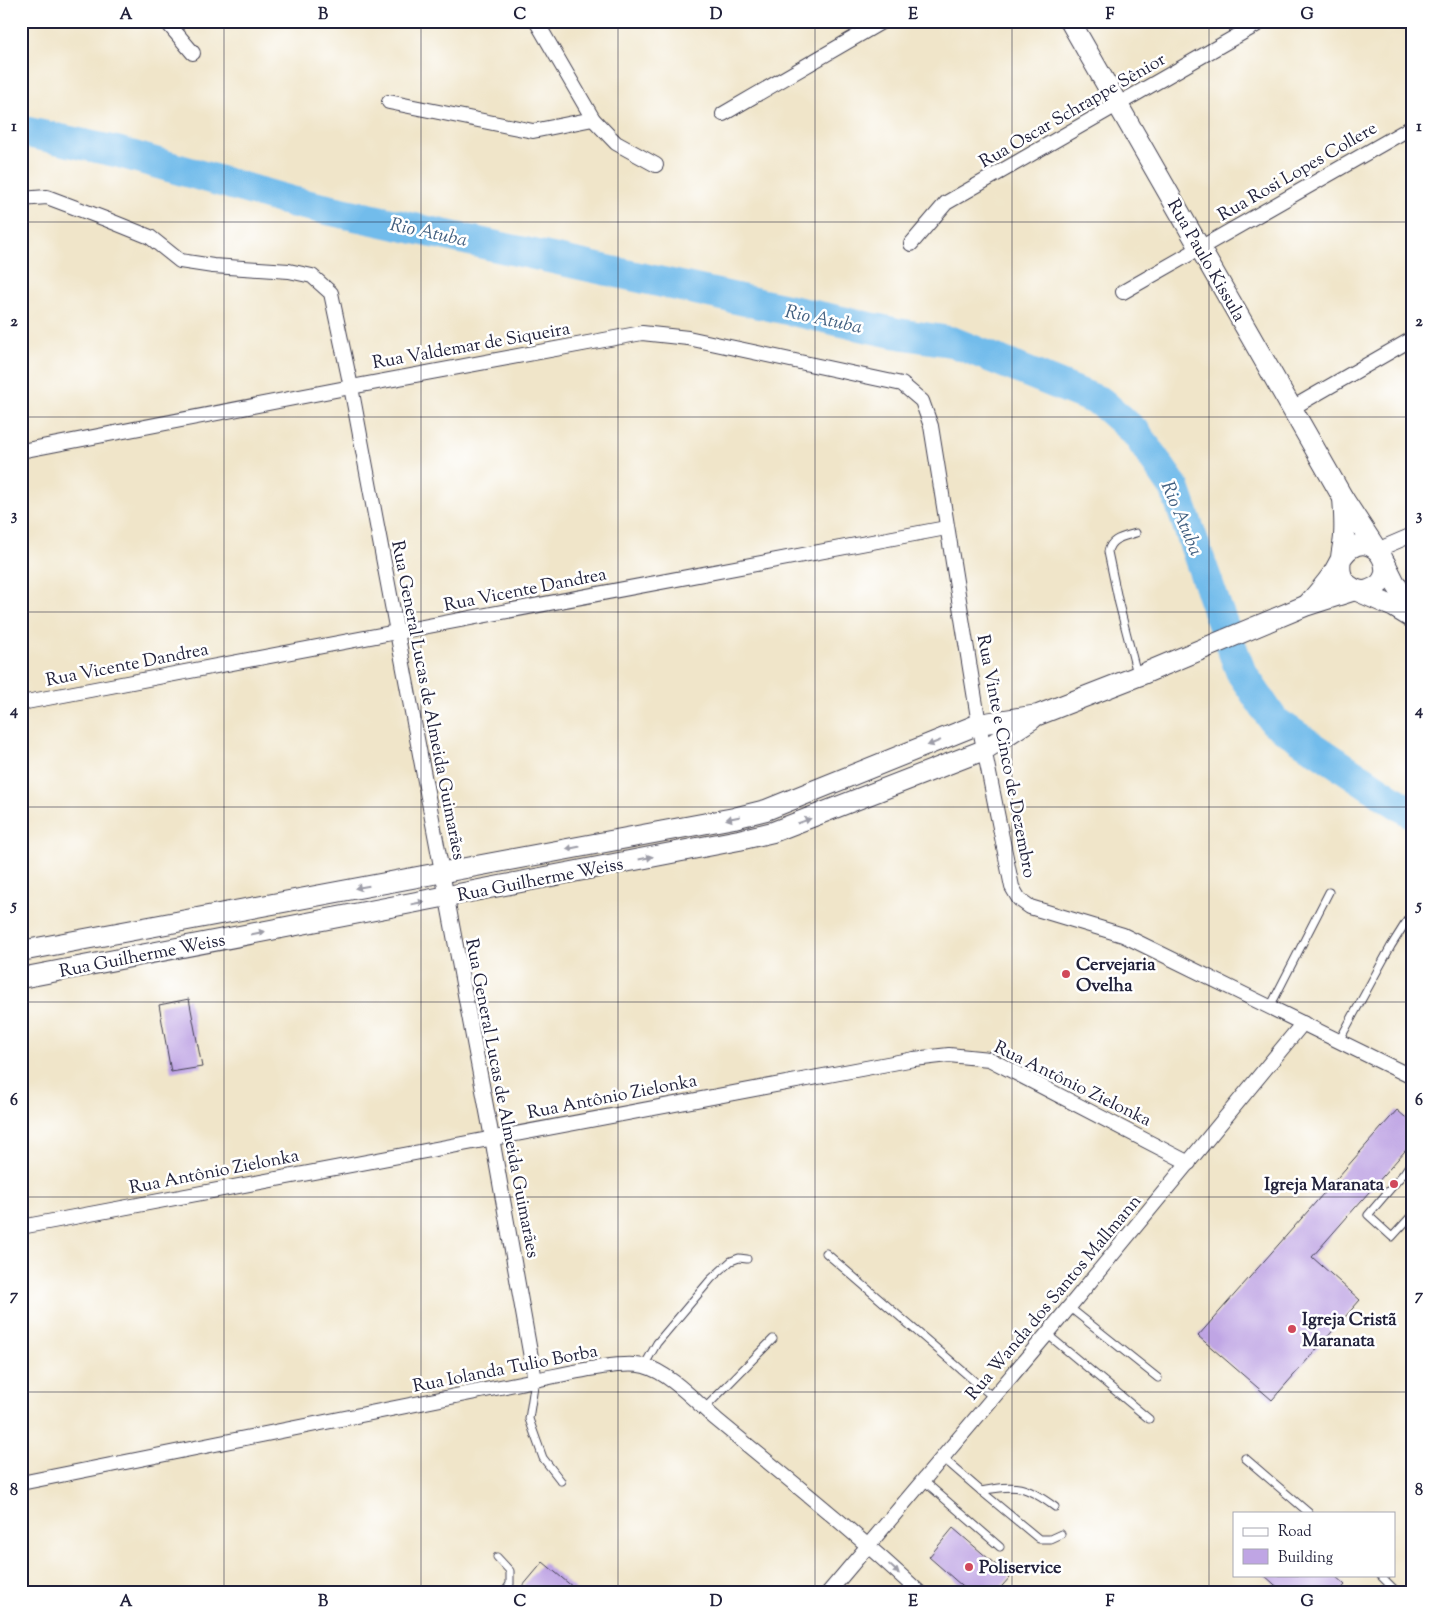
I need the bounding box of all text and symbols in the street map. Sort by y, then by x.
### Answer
text: A [120,4,133,27]
text: B [318,4,328,27]
text: C [514,4,527,27]
text: D [710,4,723,27]
text: E [908,4,918,27]
text: F [1106,4,1115,27]
text: G [1300,4,1314,27]
street label: Rua Oscar Schrappe Sênior [975,47,1171,176]
text: 1 [11,116,17,139]
street label: Rua Rosi Lopes Collere [1214,116,1382,229]
text: 1 [1416,116,1422,139]
street label: Rua Paulo Kissula [1160,195,1251,327]
water label: Rio Atuba [387,212,470,255]
water label: Rio Atuba [782,299,865,342]
text: 2 [10,311,18,334]
text: 2 [1415,311,1423,334]
street label: Rua Valdemar de Siqueira [371,317,572,377]
water label: Rio Atuba [1153,478,1209,561]
text: 3 [11,505,18,528]
text: 3 [1416,505,1423,528]
street label: Rua General Lucas de Almeida Guimarães [383,538,471,862]
street label: Rua Vicente Dandrea [442,562,609,619]
street label: Rua Vinte e Cinco de Dezembro [969,632,1041,880]
street label: Rua Vicente Dandrea [44,637,211,694]
text: 4 [9,700,18,723]
text: 4 [1414,700,1423,723]
one-way arrow [927,739,941,747]
one-way arrow [725,814,740,822]
one-way arrow [797,817,812,825]
one-way arrow [565,845,581,853]
street label: Rua Guilherme Weiss [455,852,626,910]
one-way arrow [639,854,655,862]
one-way arrow [353,884,369,892]
text: 5 [9,895,17,918]
text: 5 [1414,895,1422,918]
one-way arrow [410,898,426,906]
street label: Rua Guilherme Weiss [57,928,228,986]
one-way arrow [251,929,267,937]
street label: Rua General Lucas de Almeida Guimarães [457,936,545,1260]
place label: Cervejaria Ovelha [1076,953,1156,1000]
marker: Cervejaria Ovelha [1060,968,1072,980]
street label: Rua Antônio Zielonka [989,1035,1155,1134]
street label: Rua Antônio Zielonka [525,1069,699,1127]
text: 6 [10,1090,18,1113]
text: 6 [1415,1090,1423,1113]
street label: Rua Antônio Zielonka [127,1144,301,1202]
place label: Igreja Maranata [1264,1173,1385,1199]
marker: Igreja Maranata [1388,1178,1400,1190]
street label: Rua Wanda dos Santos Mallmann [961,1190,1149,1407]
text: 7 [10,1285,19,1308]
text: 7 [1415,1285,1424,1308]
place label: Igreja Cristã Maranata [1302,1308,1397,1355]
marker: Igreja Cristã Maranata [1286,1323,1298,1335]
street label: Rua Iolanda Tulio Borba [411,1339,600,1401]
text: 8 [10,1480,18,1503]
text: 8 [1415,1480,1423,1503]
legend [1233,1512,1396,1576]
text: Road [1278,1522,1312,1543]
text: Building [1278,1548,1333,1569]
place label: Poliservice [979,1556,1062,1582]
marker: Poliservice [963,1561,975,1573]
one-way arrow [888,1563,900,1575]
text: A [120,1591,133,1614]
text: B [318,1591,328,1614]
text: C [514,1591,527,1614]
text: D [710,1591,723,1614]
text: E [908,1591,918,1614]
text: F [1106,1591,1115,1614]
text: G [1300,1591,1314,1614]

